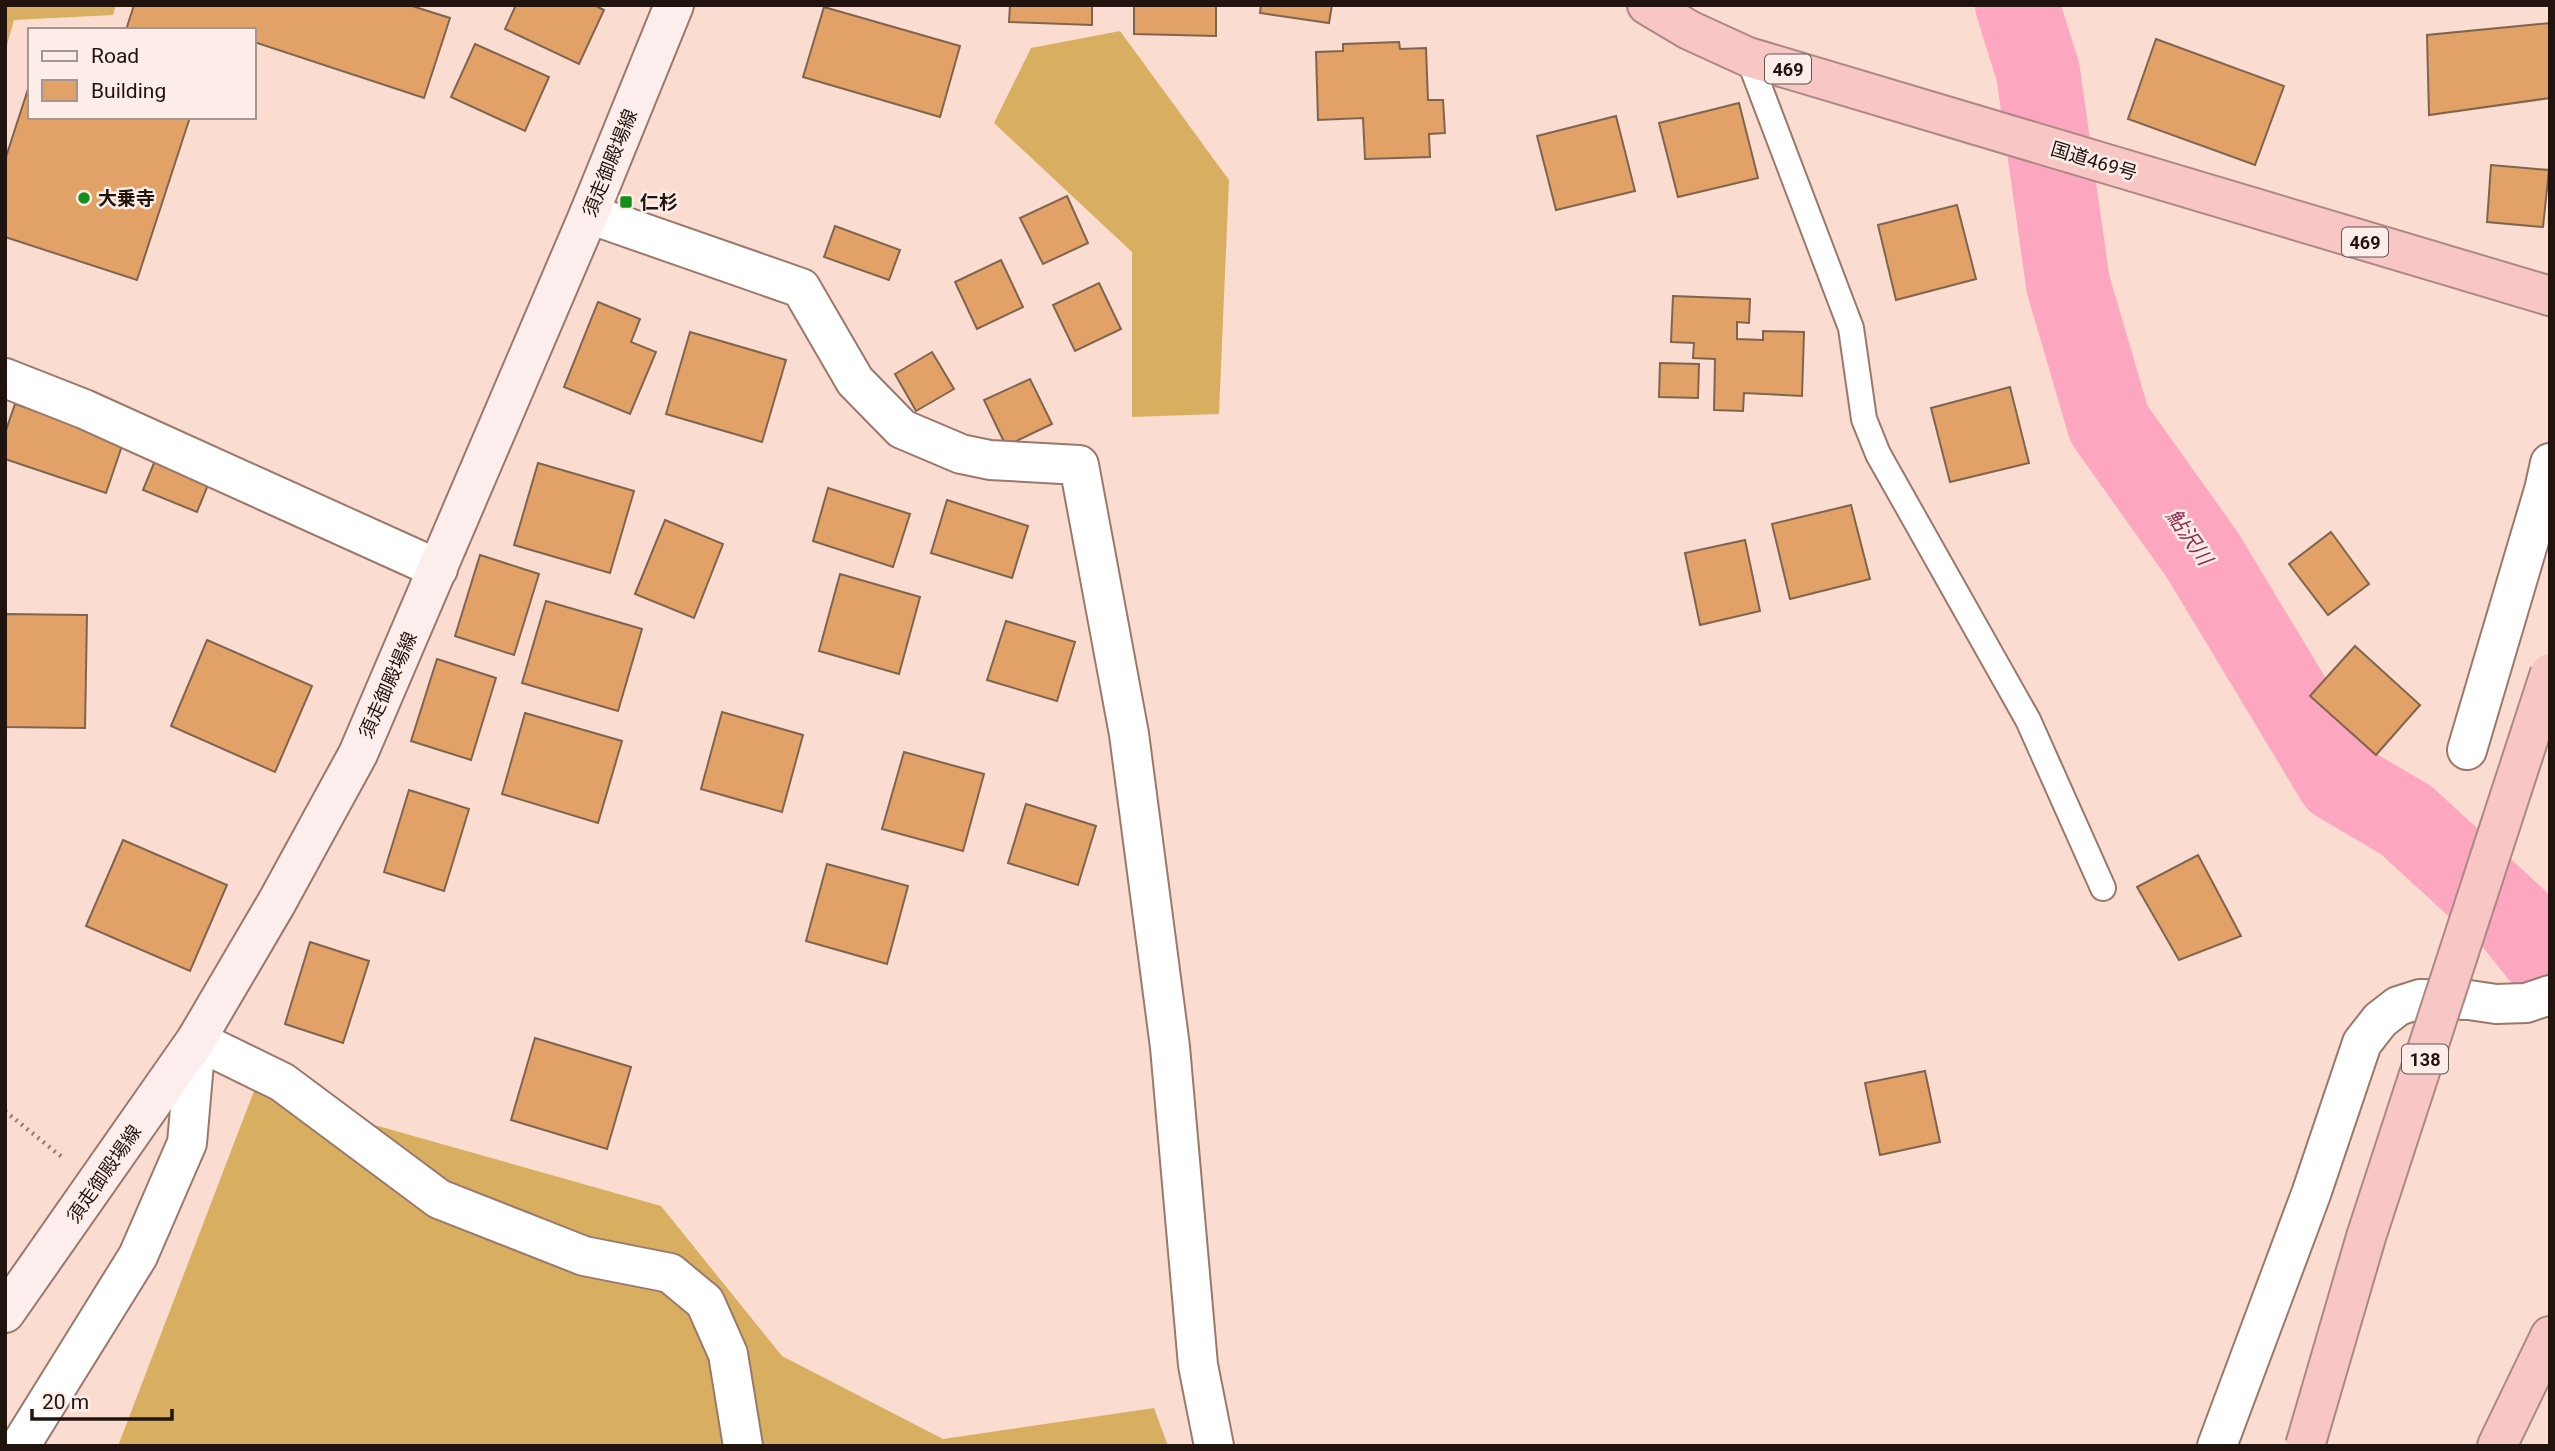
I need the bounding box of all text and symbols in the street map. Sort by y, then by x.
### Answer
legend [28,28,256,119]
text: Road [91,44,139,68]
road number: 469 [1765,55,1811,84]
text: Building [91,79,166,103]
street label: 須走御殿場線 [578,106,642,220]
street label: 国道469号 [2048,137,2140,185]
place label: 大乗寺 [98,187,155,210]
marker: 大乗寺 [76,190,92,206]
place label: 仁杉 [640,191,678,214]
marker: 仁杉 [618,194,634,210]
road number: 469 [2342,228,2388,256]
water label: 鮎沢川 [2161,504,2218,571]
street label: 須走御殿場線 [354,628,422,742]
road number: 138 [2402,1044,2448,1074]
street label: 須走御殿場線 [62,1121,146,1227]
scale bar [32,1378,172,1422]
text: 20 m [42,1390,89,1414]

